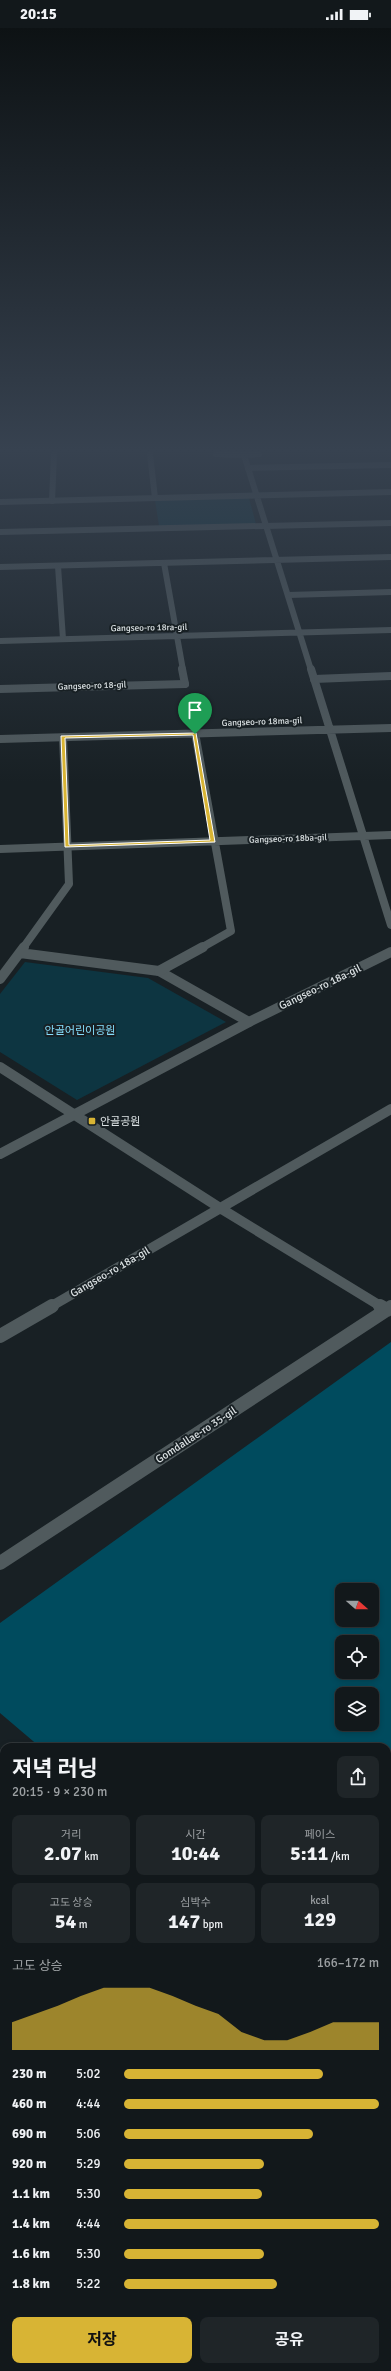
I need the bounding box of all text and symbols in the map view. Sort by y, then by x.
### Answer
text: 20:15 [20,5,57,23]
street label: Gangseo-ro 18ra-gil [111,622,188,634]
street label: Gangseo-ro 18-gil [57,679,127,693]
pin [178,693,212,734]
icon: arrive [184,699,206,721]
street label: Gangseo-ro 18ma-gil [222,715,303,729]
street label: Gangseo-ro 18ba-gil [249,832,328,846]
street label: Gangseo-ro 18a-gil [277,962,363,1012]
park label: 안골어린이공원 [45,1024,115,1037]
place label: 안골공원 [100,1115,140,1128]
marker: 안골공원 [87,1116,97,1126]
street label: Gangseo-ro 18a-gil [68,1244,152,1300]
street label: Gomdallae-ro 35-gil [153,1404,239,1466]
north arrow [335,1583,379,1627]
map controls [335,1583,379,1731]
button: locate [335,1635,379,1679]
button: layers [335,1687,379,1731]
text: 저녁 러닝 [12,1755,98,1782]
button: share [337,1756,379,1798]
text: 20:15 · 9 × 230 m [12,1784,107,1800]
text: 거리 [61,1828,81,1841]
text: 시간 [185,1828,206,1841]
text: 페이스 [305,1828,335,1841]
text: 2.07 [44,1841,82,1866]
text: 10:44 [171,1841,220,1866]
text: 5:11 [290,1841,328,1866]
text: km [82,1850,99,1863]
text: /km [328,1850,350,1863]
text: kcal [310,1894,329,1907]
text: 고도 상승 [50,1896,93,1909]
text: 심박수 [180,1896,211,1909]
text: 129 [304,1907,336,1932]
text: 54 [55,1909,76,1934]
text: 147 [168,1909,200,1934]
text: m [76,1918,88,1931]
text: bpm [200,1918,223,1931]
text: 166–172 m [317,1955,379,1971]
text: 고도 상승 [12,1958,63,1974]
text: 230 m [12,2066,46,2082]
text: 5:02 [76,2066,101,2082]
text: 460 m [12,2096,46,2112]
text: 4:44 [76,2096,101,2112]
text: 690 m [12,2126,46,2142]
text: 5:06 [76,2126,101,2142]
text: 920 m [12,2156,46,2172]
text: 5:29 [76,2156,101,2172]
text: 1.1 km [12,2186,50,2202]
text: 5:30 [76,2186,101,2202]
text: 1.4 km [12,2216,50,2232]
text: 4:44 [76,2216,101,2232]
text: 1.6 km [12,2246,50,2262]
text: 5:30 [76,2246,101,2262]
text: 1.8 km [12,2276,50,2292]
text: 5:22 [76,2276,101,2292]
button: 저장 [12,2317,192,2363]
button: 공유 [200,2317,379,2363]

